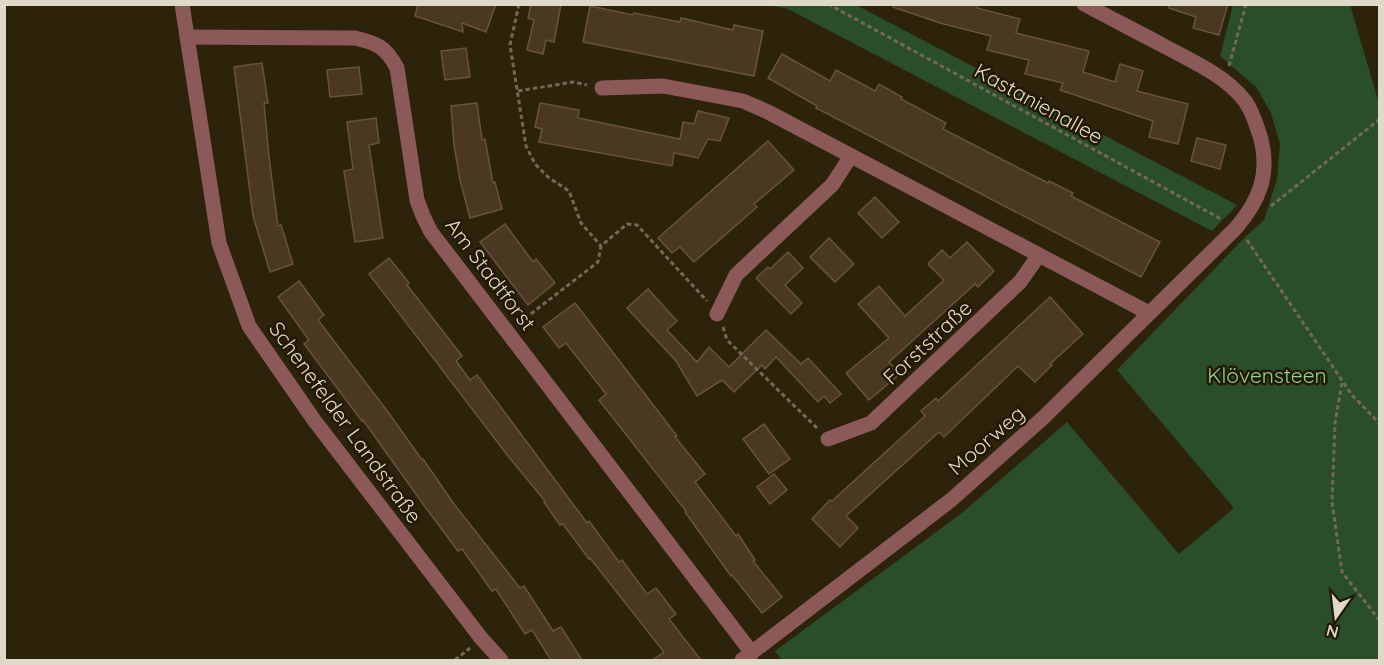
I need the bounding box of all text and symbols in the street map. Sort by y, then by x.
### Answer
street label: Kastanienallee [970,57,1108,149]
street label: Am Stadtforst [440,213,542,335]
street label: Forststraße [877,294,977,390]
street label: Schenefelder Landstraße [264,316,428,528]
park label: Klövensteen [1207,362,1327,388]
street label: Moorweg [943,400,1029,480]
north arrow [1306,587,1366,647]
text: N [1324,620,1340,643]

